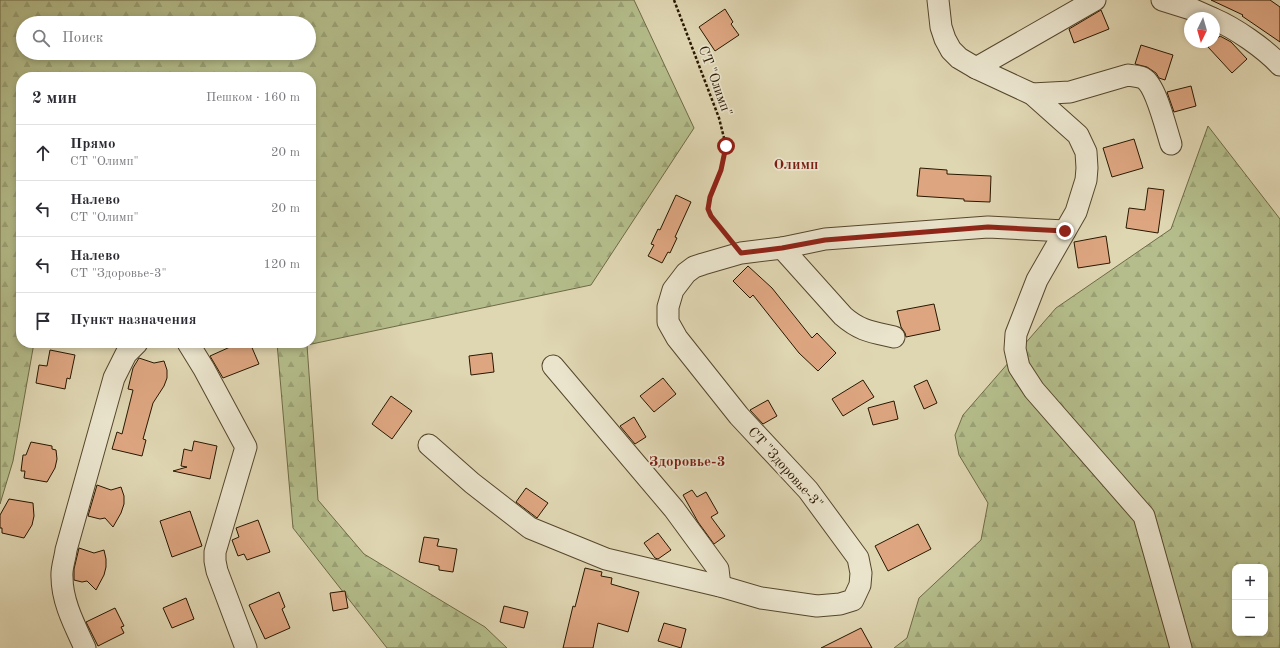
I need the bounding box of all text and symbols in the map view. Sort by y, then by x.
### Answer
north arrow [1184,12,1220,48]
search box [16,16,316,60]
icon: search [30,27,52,49]
text: Поиск [62,31,103,46]
street label: СТ "Олимп" [696,44,734,118]
text: 2 мин [32,90,77,107]
text: Пешком · 160 m [206,91,300,104]
text: Прямо [70,137,116,152]
route start [717,137,735,155]
icon: ahead [32,142,54,164]
text: 20 m [271,146,300,159]
text: СТ "Олимп" [70,155,139,168]
district label: Олимп [773,158,819,173]
text: Налево [70,193,120,208]
icon: left [32,198,54,220]
text: 20 m [271,202,300,215]
text: СТ "Олимп" [70,211,139,224]
route end [1056,222,1074,240]
text: Налево [70,249,120,264]
icon: left [32,254,54,276]
text: 120 m [263,258,300,271]
text: СТ "Здоровье-3" [70,267,167,280]
icon: arrive [32,310,54,332]
text: Пункт назначения [70,313,197,328]
street label: СТ "Здоровье-3" [745,425,825,511]
district label: Здоровье-3 [649,455,725,470]
map controls [1232,564,1268,636]
button: + [1232,564,1268,600]
button: − [1232,600,1268,636]

